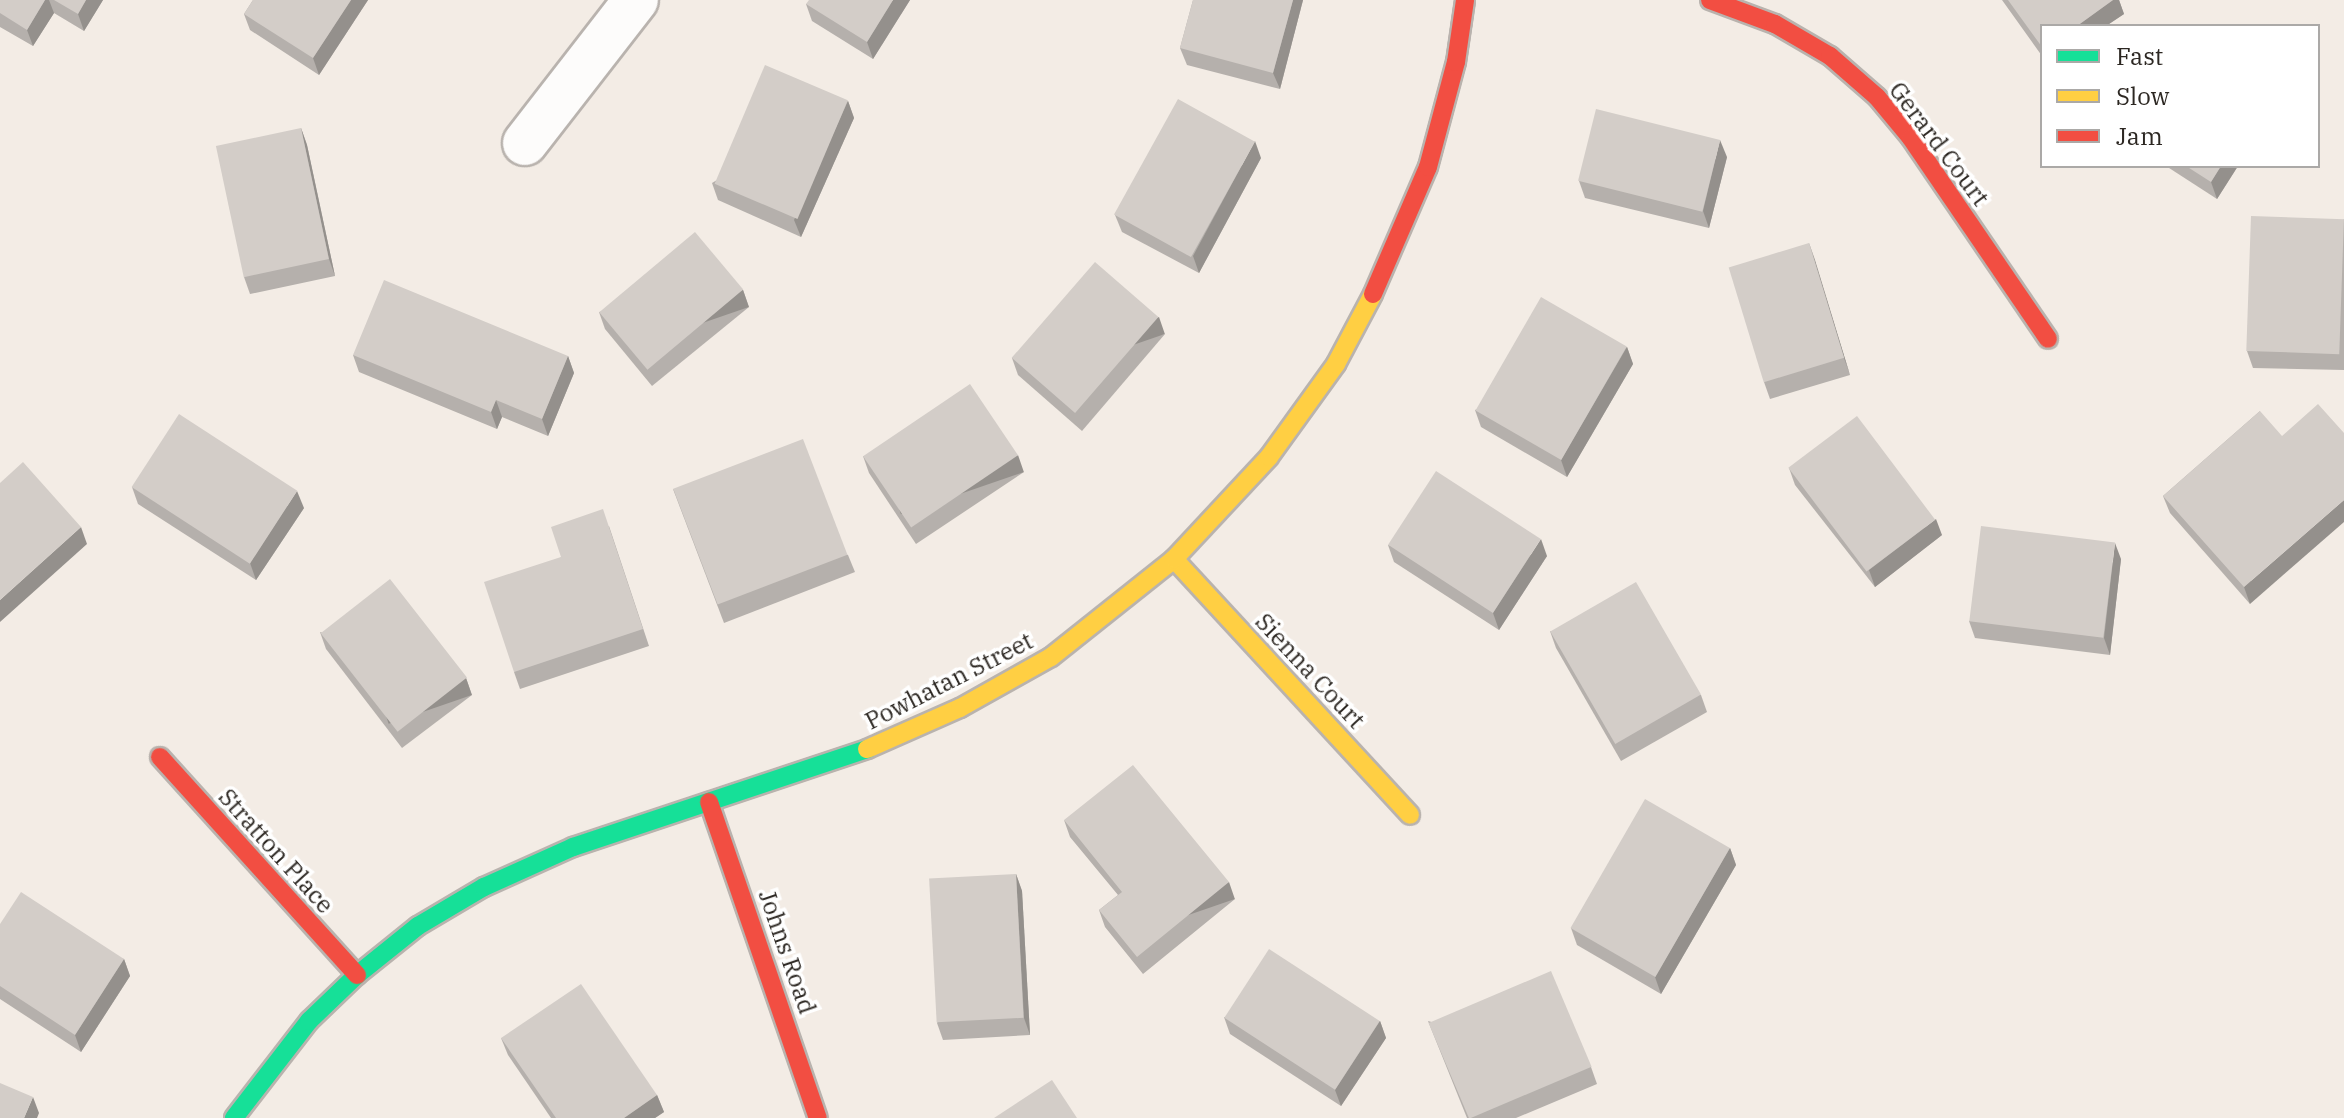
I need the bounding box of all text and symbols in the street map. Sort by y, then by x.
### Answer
legend [2040,24,2320,168]
text: Fast [2116,40,2163,72]
street label: Gerard Court [1883,76,1995,212]
text: Slow [2116,80,2169,112]
text: Jam [2116,120,2163,152]
street label: Sienna Court [1249,607,1371,735]
street label: Powhatan Street [860,626,1038,736]
street label: Stratton Place [213,783,339,919]
street label: Johns Road [752,886,822,1018]

